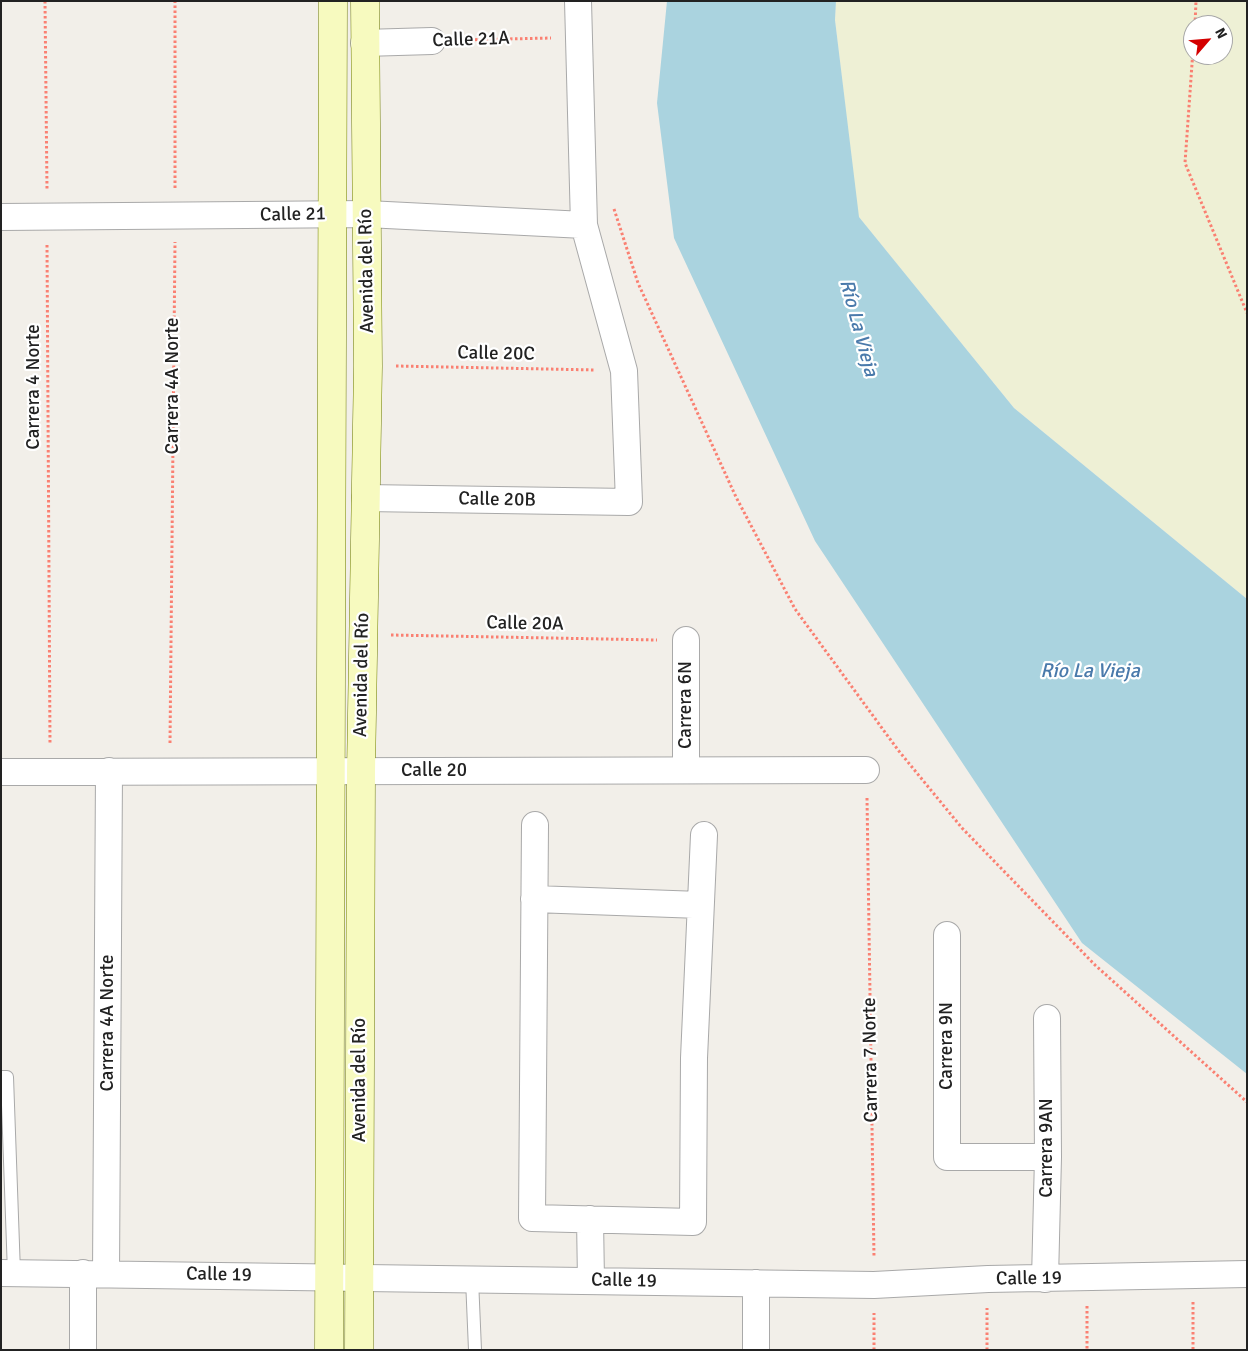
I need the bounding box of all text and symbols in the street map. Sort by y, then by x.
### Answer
north arrow [1183,15,1233,65]
text: N [1211,25,1231,42]
street label: Calle 21A [432,27,510,53]
street label: Calle 21 [260,203,326,227]
street label: Avenida del Río [355,209,379,333]
water label: Río La Vieja [834,277,882,379]
street label: Carrera 4A Norte [162,318,184,454]
street label: Carrera 4 Norte [23,324,45,450]
street label: Calle 20C [457,342,535,366]
street label: Calle 20B [458,488,536,512]
street label: Calle 20A [486,612,564,636]
street label: Avenida del Río [350,613,374,737]
water label: Río La Vieja [1040,660,1140,684]
street label: Carrera 6N [675,661,697,749]
street label: Calle 20 [401,760,467,782]
street label: Carrera 4A Norte [97,955,119,1091]
street label: Carrera 7 Norte [859,997,883,1123]
street label: Carrera 9N [936,1002,958,1090]
street label: Avenida del Río [349,1018,371,1142]
street label: Carrera 9AN [1036,1098,1058,1198]
street label: Calle 19 [186,1263,252,1287]
street label: Calle 19 [996,1267,1062,1291]
street label: Calle 19 [591,1269,657,1293]

